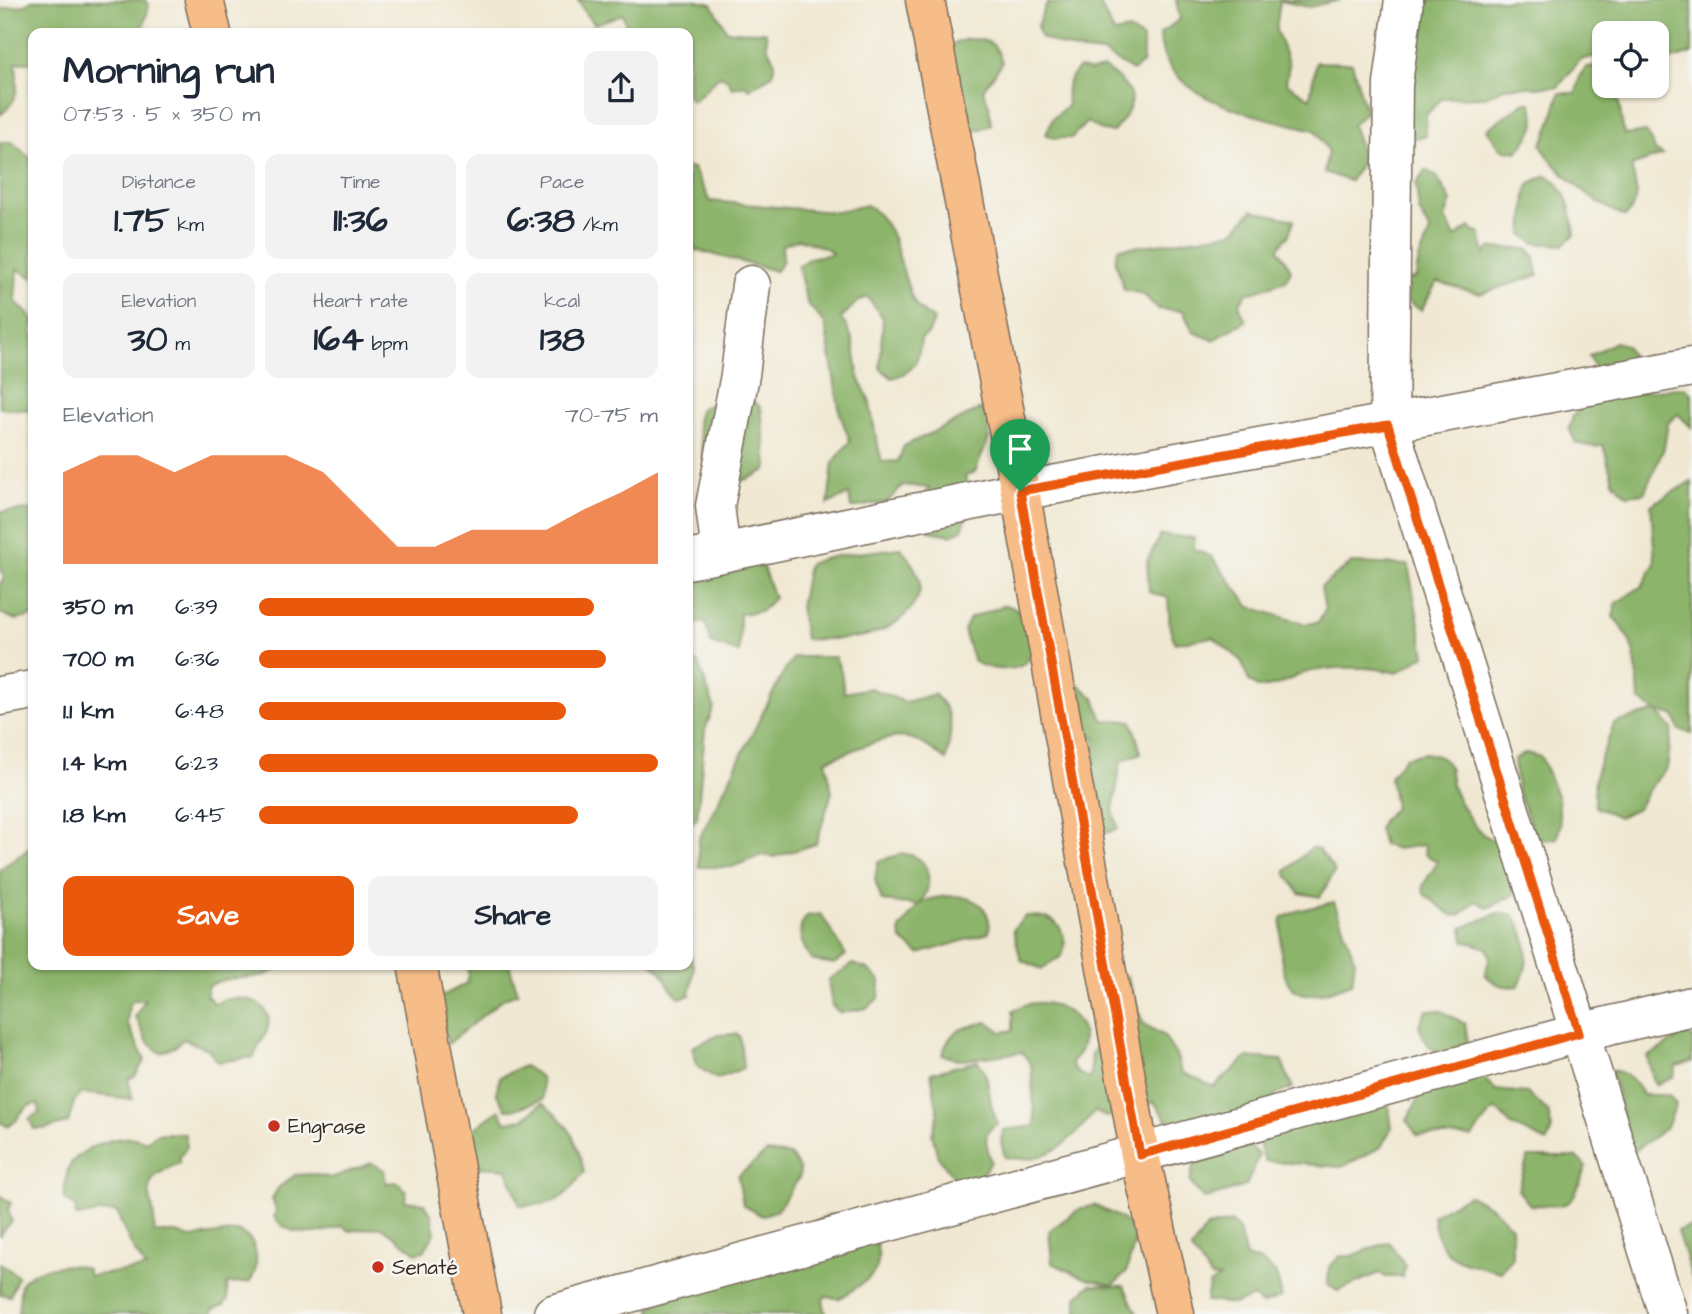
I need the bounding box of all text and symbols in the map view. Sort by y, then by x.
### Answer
map controls [1592,21,1669,98]
button: locate [1592,21,1669,98]
text: Morning run [63,46,275,98]
button: share [584,51,658,125]
text: 07:53 · 5 × 350 m [63,98,260,130]
text: Distance [122,169,196,196]
text: Time [341,169,380,196]
text: Pace [540,169,584,196]
text: 1.75 [114,196,170,245]
text: 11:36 [333,196,388,245]
text: 6:38 [507,196,575,245]
text: km [170,212,204,239]
text: /km [575,212,618,239]
text: Elevation [121,288,196,315]
text: Heart rate [313,288,408,315]
text: kcal [544,288,580,315]
text: 30 [128,315,168,364]
text: 164 [314,315,364,364]
text: 138 [540,315,585,364]
text: m [168,331,190,358]
text: bpm [364,331,407,358]
text: Elevation [63,399,154,431]
text: 70–75 m [565,399,658,431]
pin [990,419,1050,491]
icon: arrive [1001,430,1039,468]
text: 350 m [63,591,133,623]
text: 6:39 [175,591,218,623]
text: 700 m [63,643,133,675]
text: 6:36 [175,643,219,675]
text: 1.1 km [63,695,113,727]
text: 6:48 [175,695,224,727]
text: 1.4 km [63,747,126,779]
text: 6:23 [175,747,218,779]
text: 1.8 km [63,799,125,831]
text: 6:45 [175,799,225,831]
button: Save [63,876,354,956]
button: Share [368,876,658,956]
place label: Engrase [288,1112,366,1143]
marker: Engrase [266,1118,282,1134]
place label: Senaté [392,1253,458,1282]
marker: Senaté [370,1259,386,1275]

